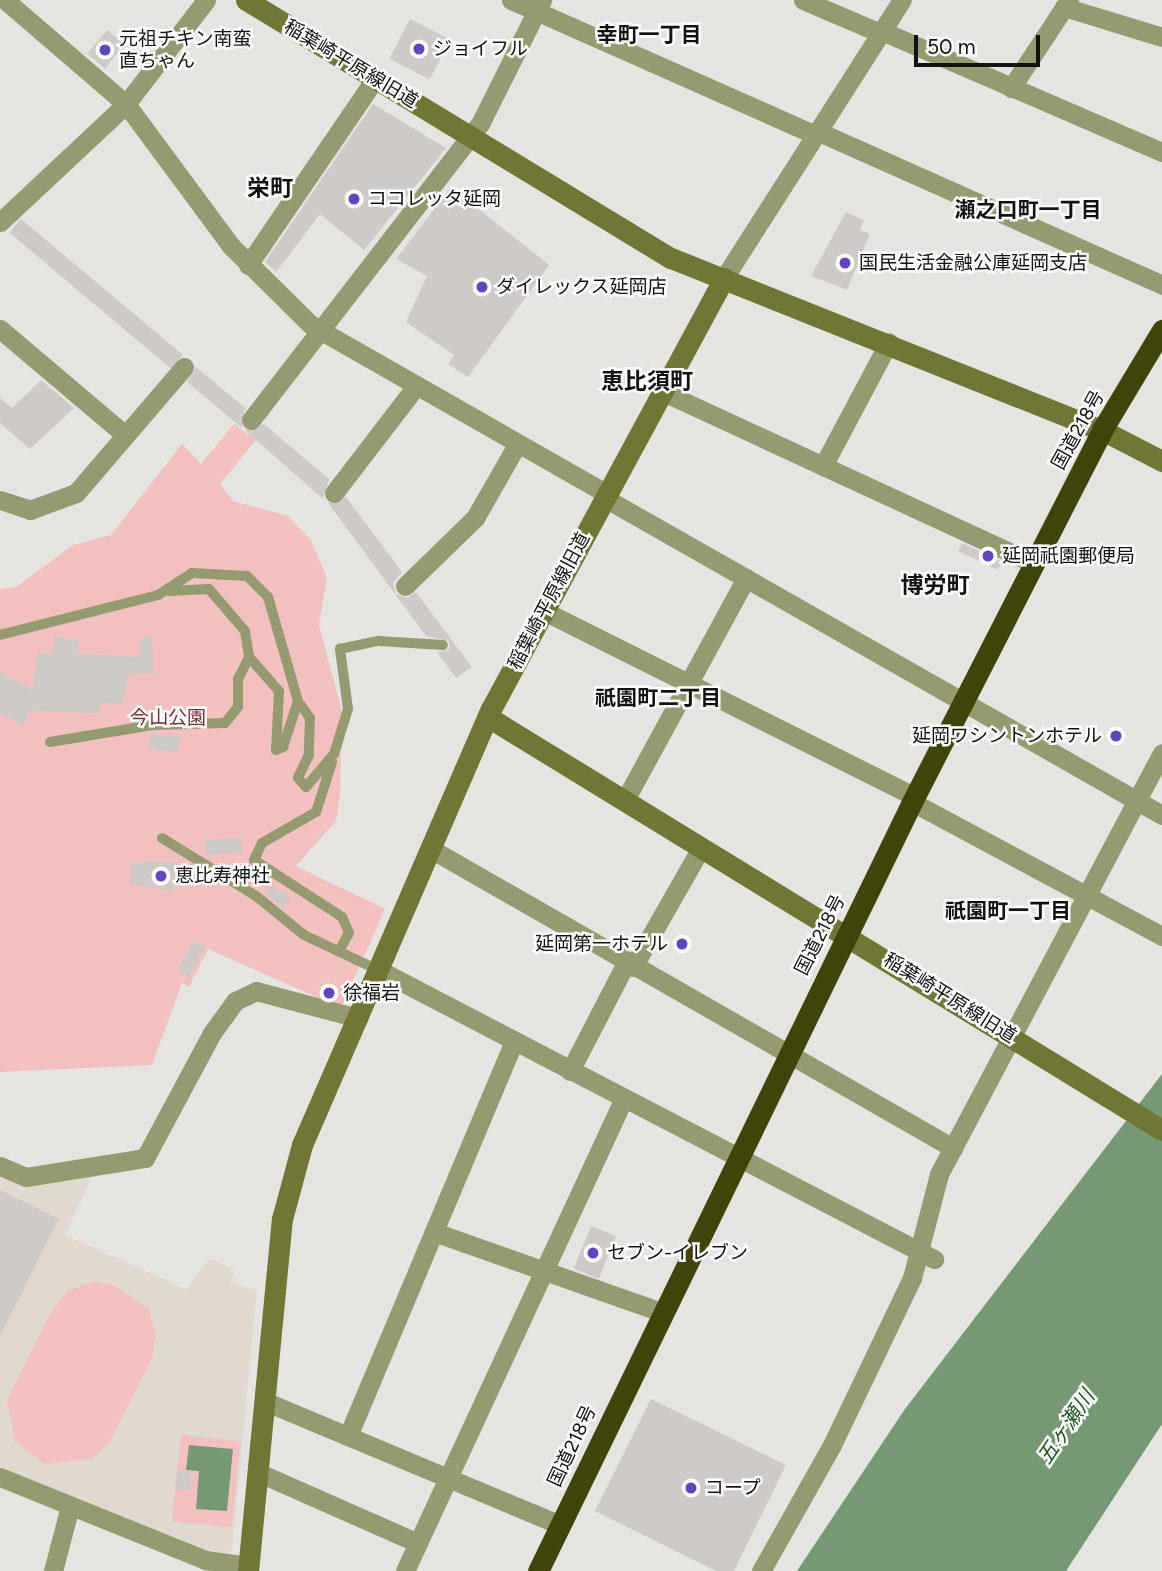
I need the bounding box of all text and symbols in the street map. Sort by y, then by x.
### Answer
street label: 稲葉崎平原線旧道 [280,15,422,113]
scale bar [917,21,1043,65]
district label: 幸町一丁目 [597,22,701,48]
place label: 元祖チキン南蛮 直ちゃん [119,28,252,72]
text: 50 m [927,34,976,59]
place label: ジョイフル [433,38,528,60]
marker: ジョイフル [411,41,427,57]
marker: 元祖チキン南蛮 直ちゃん [97,42,113,58]
district label: 栄町 [247,174,293,202]
place label: ココレッタ延岡 [368,188,501,210]
marker: ココレッタ延岡 [346,191,362,207]
district label: 瀬之口町一丁目 [955,197,1101,223]
place label: 国民生活金融公庫延岡支店 [859,252,1087,274]
marker: 国民生活金融公庫延岡支店 [837,255,853,271]
place label: ダイレックス延岡店 [496,276,667,298]
marker: ダイレックス延岡店 [474,279,490,295]
district label: 恵比須町 [601,367,693,395]
street label: 国道218号 [1047,386,1109,474]
street label: 稲葉崎平原線旧道 [503,529,595,673]
place label: 延岡祇園郵便局 [1002,545,1135,567]
marker: 延岡祇園郵便局 [980,548,996,564]
district label: 博労町 [901,571,969,599]
district label: 祇園町二丁目 [595,685,721,711]
park label: 今山公園 [130,707,206,729]
place label: 延岡ワシントンホテル [912,725,1102,747]
marker: 延岡ワシントンホテル [1108,728,1124,744]
place label: 恵比寿神社 [175,865,270,887]
marker: 恵比寿神社 [153,868,169,884]
street label: 国道218号 [790,891,850,979]
district label: 祇園町一丁目 [945,898,1071,924]
place label: 延岡第一ホテル [535,933,668,955]
marker: 延岡第一ホテル [674,936,690,952]
street label: 稲葉崎平原線旧道 [880,948,1020,1048]
place label: 徐福岩 [343,982,400,1004]
marker: 徐福岩 [321,985,337,1001]
place label: セブン-イレブン [607,1242,748,1264]
marker: セブン-イレブン [585,1245,601,1261]
water label: 五ヶ瀬川 [1032,1385,1100,1469]
street label: 国道218号 [543,1402,601,1490]
place label: コープ [705,1477,762,1499]
marker: コープ [683,1480,699,1496]

